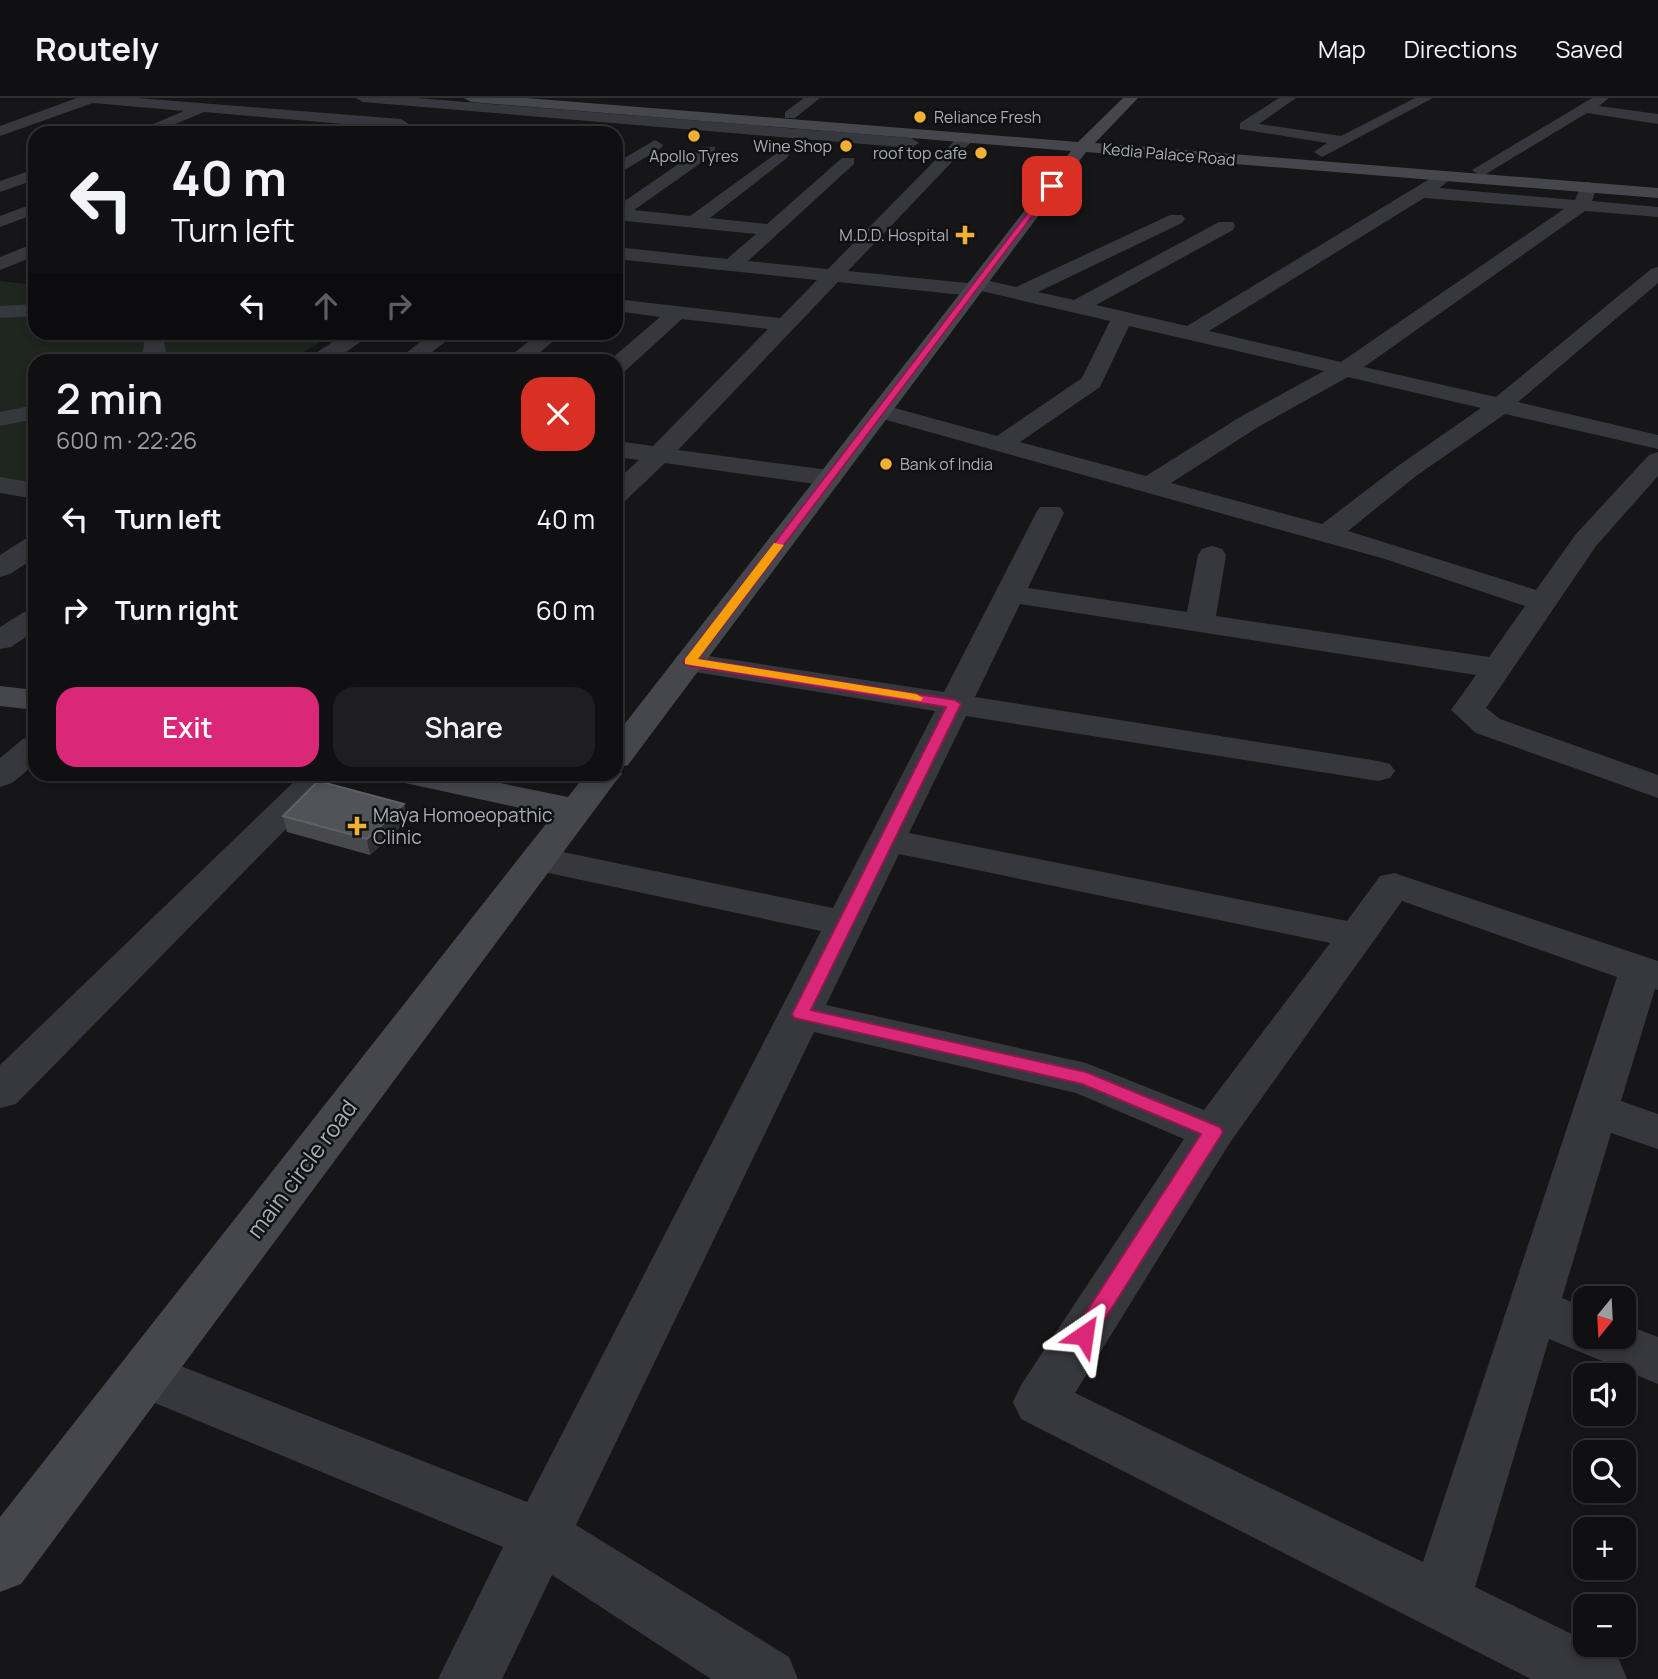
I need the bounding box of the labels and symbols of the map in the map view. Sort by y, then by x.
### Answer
place label: Reliance Fresh [934,106,1041,128]
marker: Reliance Fresh [912,109,928,125]
marker: Apollo Tyres [686,128,702,144]
place label: Wine Shop [753,135,832,157]
street label: Kedia Palace Road [1102,137,1236,171]
marker: Wine Shop [838,138,854,154]
place label: roof top cafe [873,142,967,164]
place label: Apollo Tyres [649,145,739,167]
marker: roof top cafe [973,145,989,161]
pin [1022,156,1082,216]
place label: M.D.D. Hospital [839,224,949,246]
marker: M.D.D. Hospital [955,225,975,245]
place label: Bank of India [900,453,993,475]
marker: Bank of India [878,456,894,472]
place label: Maya Homoeopathic Clinic [373,802,552,850]
marker: Maya Homoeopathic Clinic [347,816,367,836]
street label: main circle road [239,1093,364,1244]
north arrow [1573,1286,1636,1349]
position arrow [1047,1298,1121,1372]

